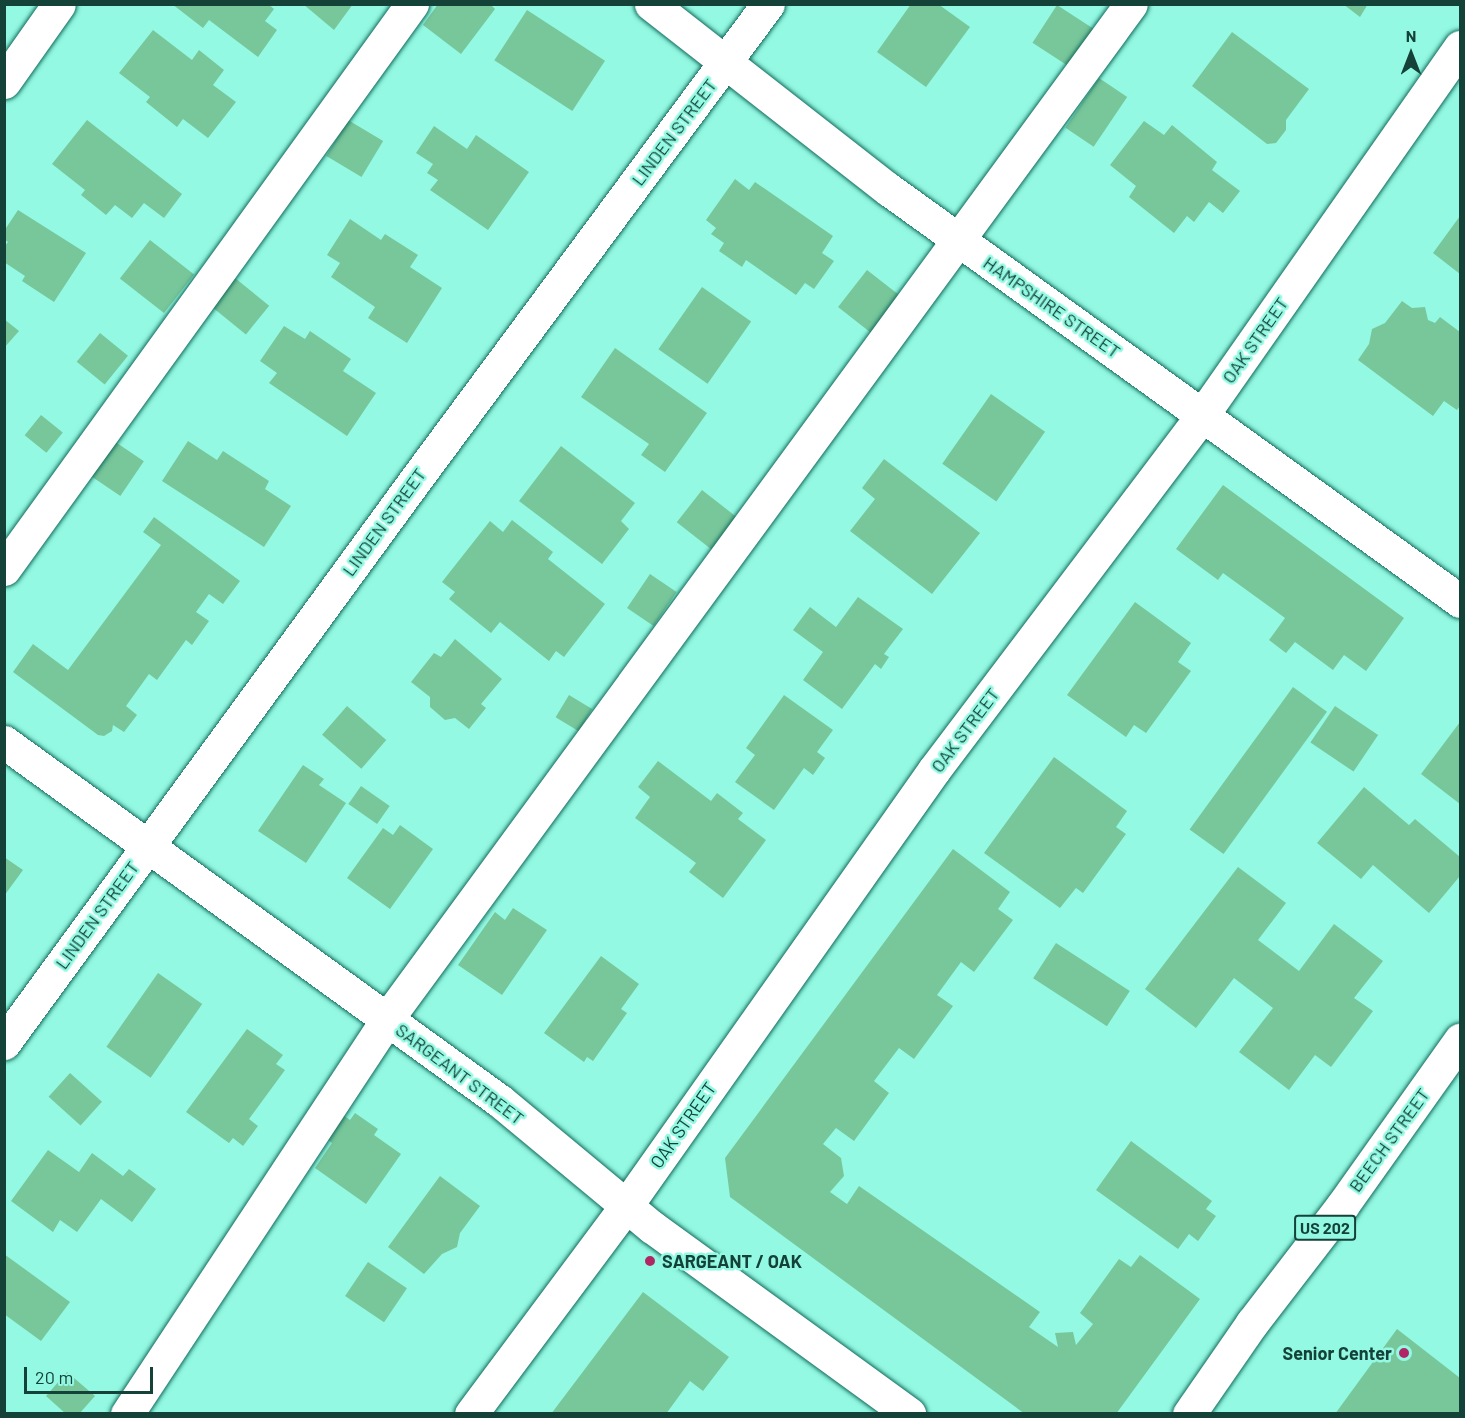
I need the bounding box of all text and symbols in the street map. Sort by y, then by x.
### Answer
north arrow [1381,24,1441,84]
text: N [1406,26,1416,45]
street label: LINDEN STREET [627,74,721,190]
street label: HAMPSHIRE STREET [979,252,1125,362]
street label: OAK STREET [1217,293,1293,387]
street label: LINDEN STREET [338,464,430,580]
street label: OAK STREET [926,684,1004,776]
street label: LINDEN STREET [51,857,143,973]
street label: SARGEANT STREET [392,1019,528,1129]
street label: OAK STREET [645,1078,721,1172]
street label: BEECH STREET [1344,1084,1434,1196]
road number: US 202 [1294,1215,1356,1241]
place label: SARGEANT / OAK [662,1250,802,1272]
marker: SARGEANT / OAK [643,1254,657,1268]
place label: Senior Center [1282,1342,1392,1364]
marker: Senior Center [1397,1346,1411,1360]
scale bar [27,1355,156,1393]
text: 20 m [35,1366,73,1388]

